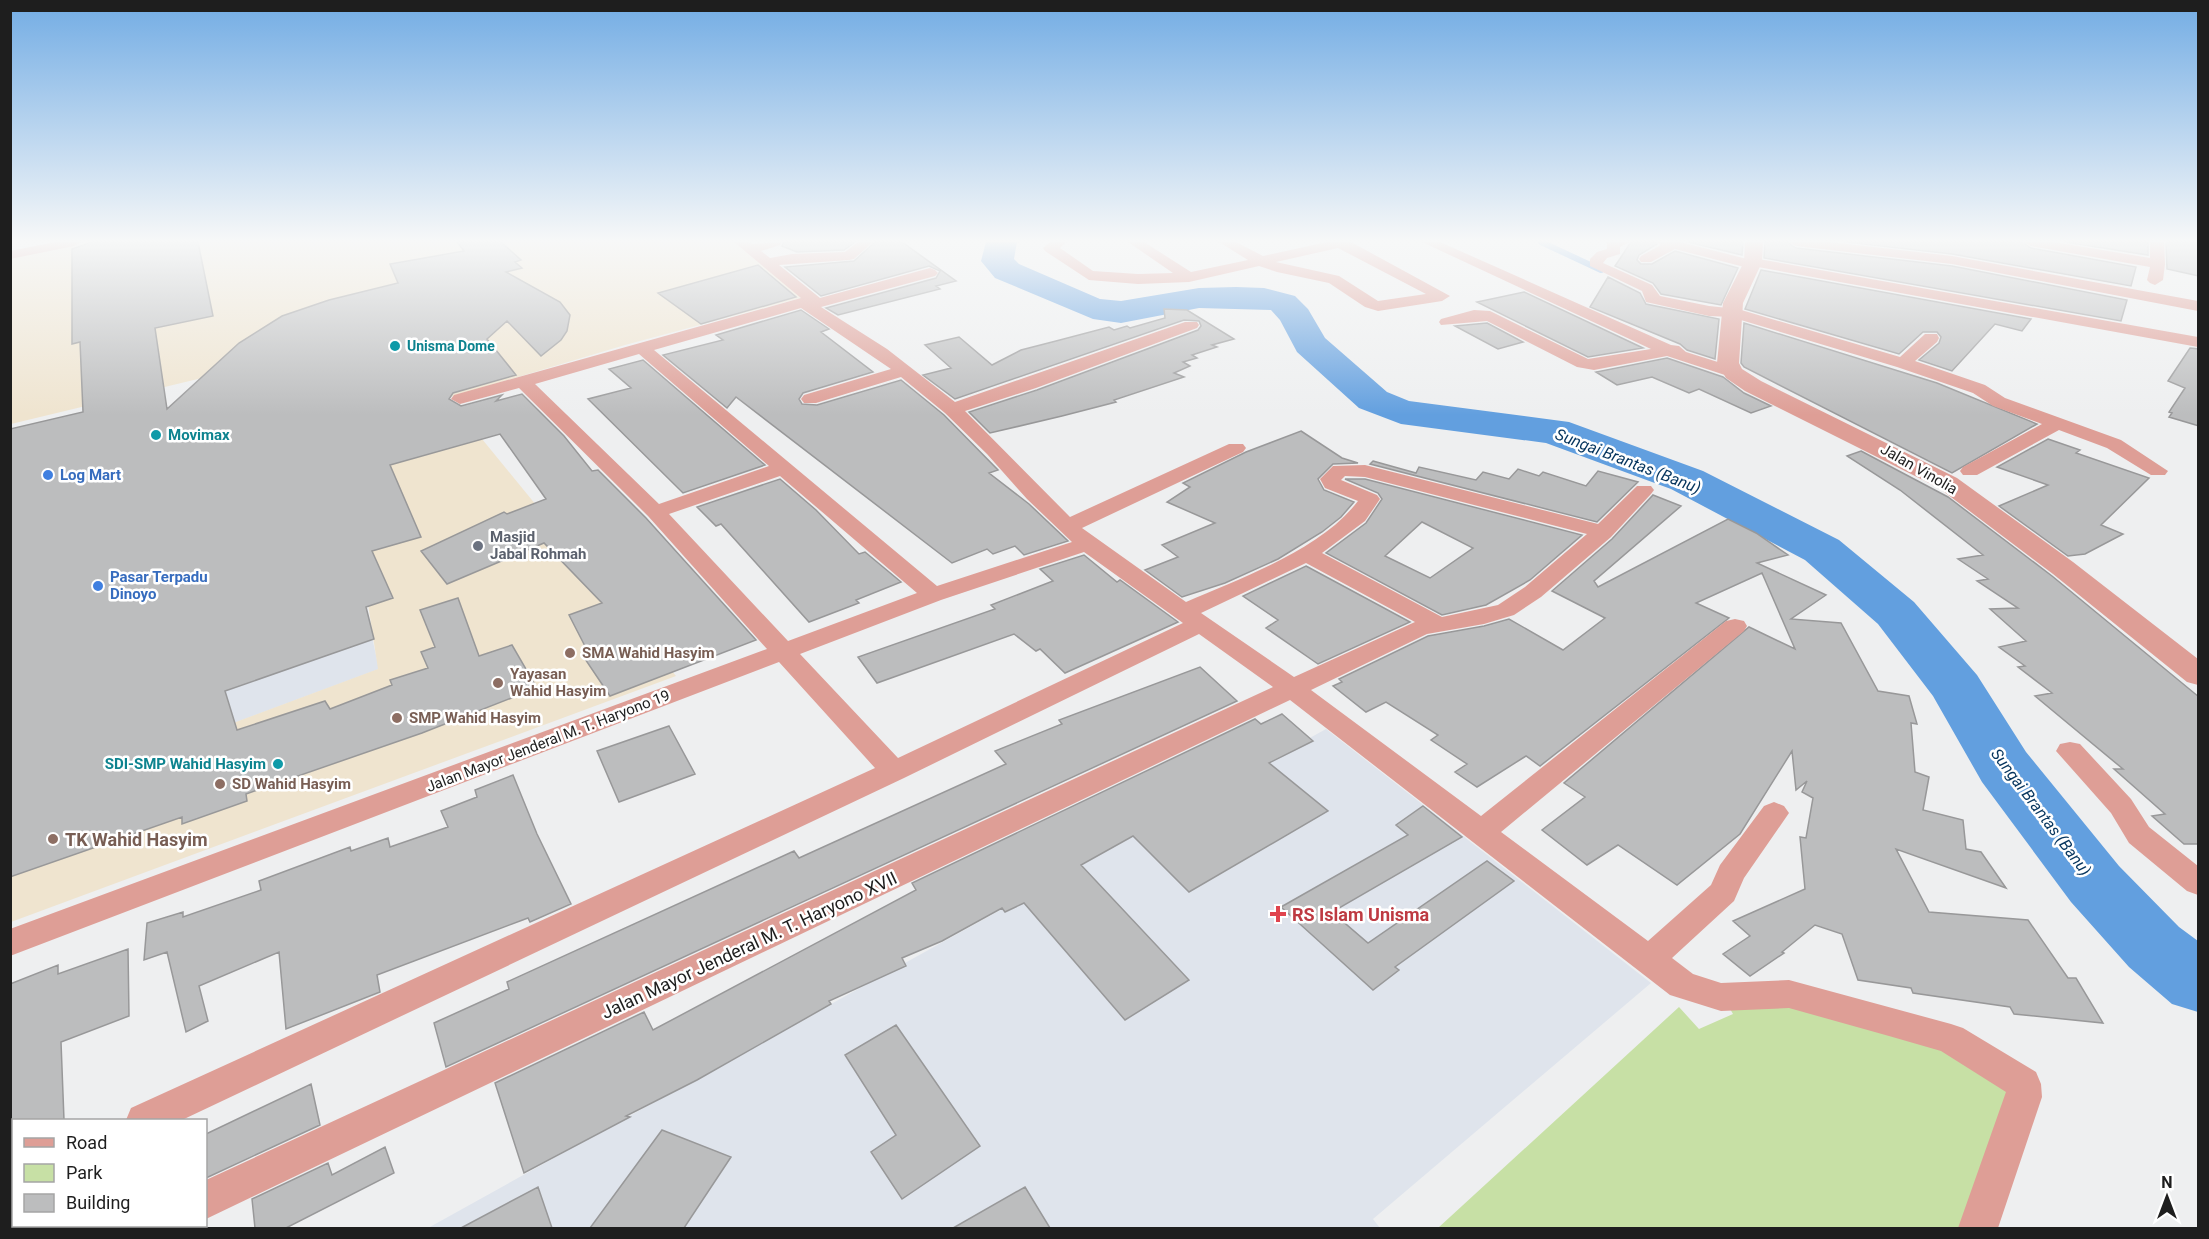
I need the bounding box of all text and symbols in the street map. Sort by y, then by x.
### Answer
place label: Unisma Dome [407,338,495,354]
marker: Unisma Dome [388,339,402,353]
water label: Sungai Brantas (Banu) [1553,424,1703,498]
place label: Movimax [168,426,230,444]
marker: Movimax [149,428,163,442]
street label: Jalan Vinolia [1877,440,1961,498]
place label: Log Mart [60,466,121,484]
marker: Log Mart [41,468,55,482]
place label: Masjid Jabal Rohmah [490,528,586,563]
marker: Masjid Jabal Rohmah [471,539,485,553]
place label: Pasar Terpadu Dinoyo [110,568,208,603]
marker: Pasar Terpadu Dinoyo [91,579,105,593]
place label: SMA Wahid Hasyim [582,644,715,662]
marker: SMA Wahid Hasyim [563,646,577,660]
place label: Yayasan Wahid Hasyim [510,665,606,700]
marker: Yayasan Wahid Hasyim [491,676,505,690]
street label: Jalan Mayor Jenderal M. T. Haryono 19 [424,686,672,796]
place label: SMP Wahid Hasyim [409,709,541,727]
marker: SMP Wahid Hasyim [390,711,404,725]
water label: Sungai Brantas (Banu) [1987,745,2095,879]
place label: SDI-SMP Wahid Hasyim [105,755,266,773]
marker: SDI-SMP Wahid Hasyim [271,757,285,771]
place label: SD Wahid Hasyim [232,775,351,793]
marker: SD Wahid Hasyim [213,777,227,791]
place label: TK Wahid Hasyim [65,829,208,850]
marker: TK Wahid Hasyim [46,832,60,846]
street label: Jalan Mayor Jenderal M. T. Haryono XVII [598,867,900,1023]
place label: RS Islam Unisma [1292,904,1430,925]
marker: RS Islam Unisma [1269,905,1287,923]
legend [12,1119,207,1227]
text: Road [66,1132,107,1153]
text: Park [66,1162,103,1183]
north arrow [2137,1167,2197,1227]
text: N [2161,1173,2173,1192]
text: Building [66,1192,130,1213]

